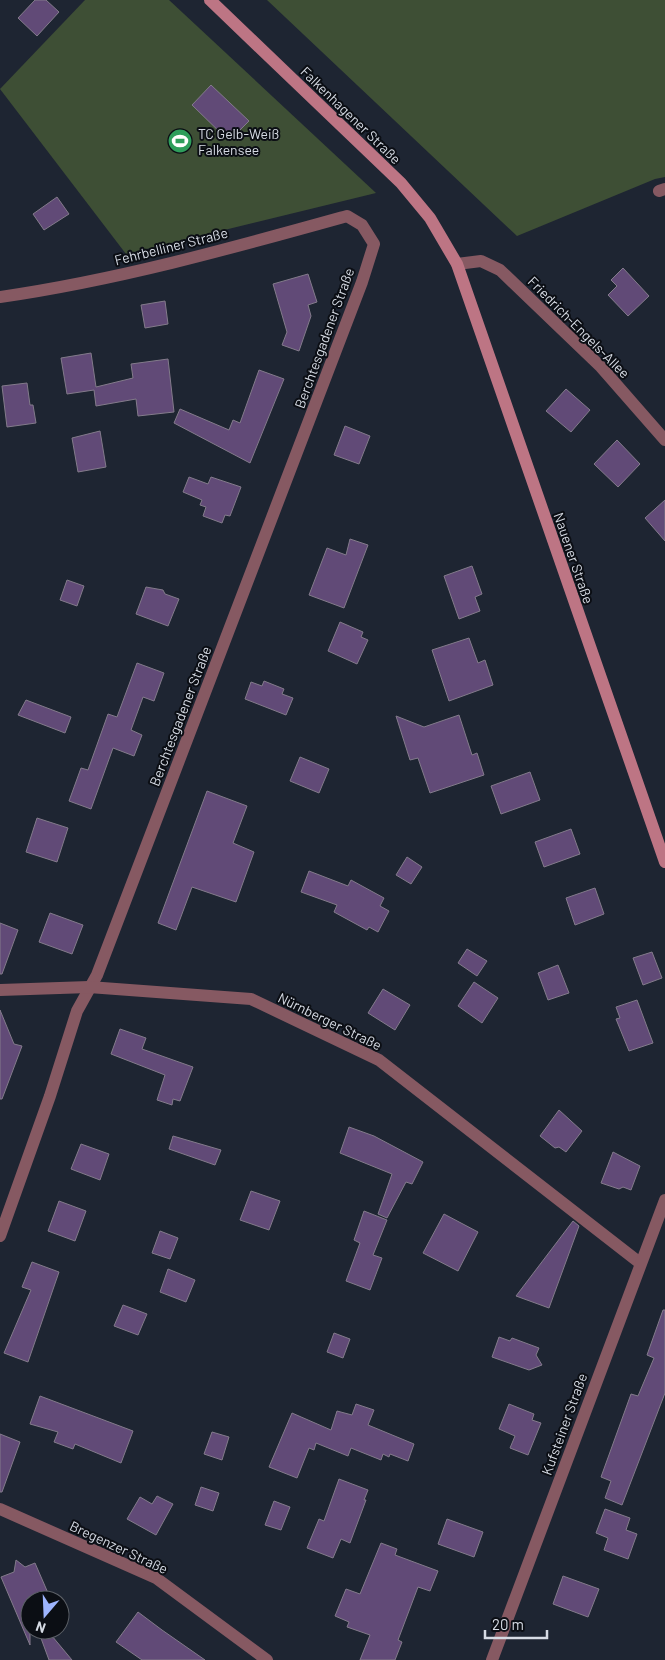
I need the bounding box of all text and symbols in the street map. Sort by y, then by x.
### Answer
street label: Falkenhagener Straße [297,63,405,167]
place label: TC Gelb-Weiß Falkensee [198,125,279,158]
sports icon: TC Gelb-Weiß Falkensee [167,128,193,154]
street label: Fehrbelliner Straße [113,224,229,268]
street label: Berchtesgadener Straße [291,265,357,411]
street label: Friedrich-Engels-Allee [525,273,633,381]
street label: Nauener Straße [550,510,598,606]
street label: Berchtesgadener Straße [145,644,215,788]
street label: Nürnberger Straße [275,989,385,1053]
street label: Kufsteiner Straße [538,1371,590,1477]
street label: Bregenzer Straße [67,1517,171,1577]
north arrow [20,1590,70,1640]
scale bar [485,1608,548,1640]
text: 20 m [492,1615,524,1633]
text: N [33,1618,48,1637]

